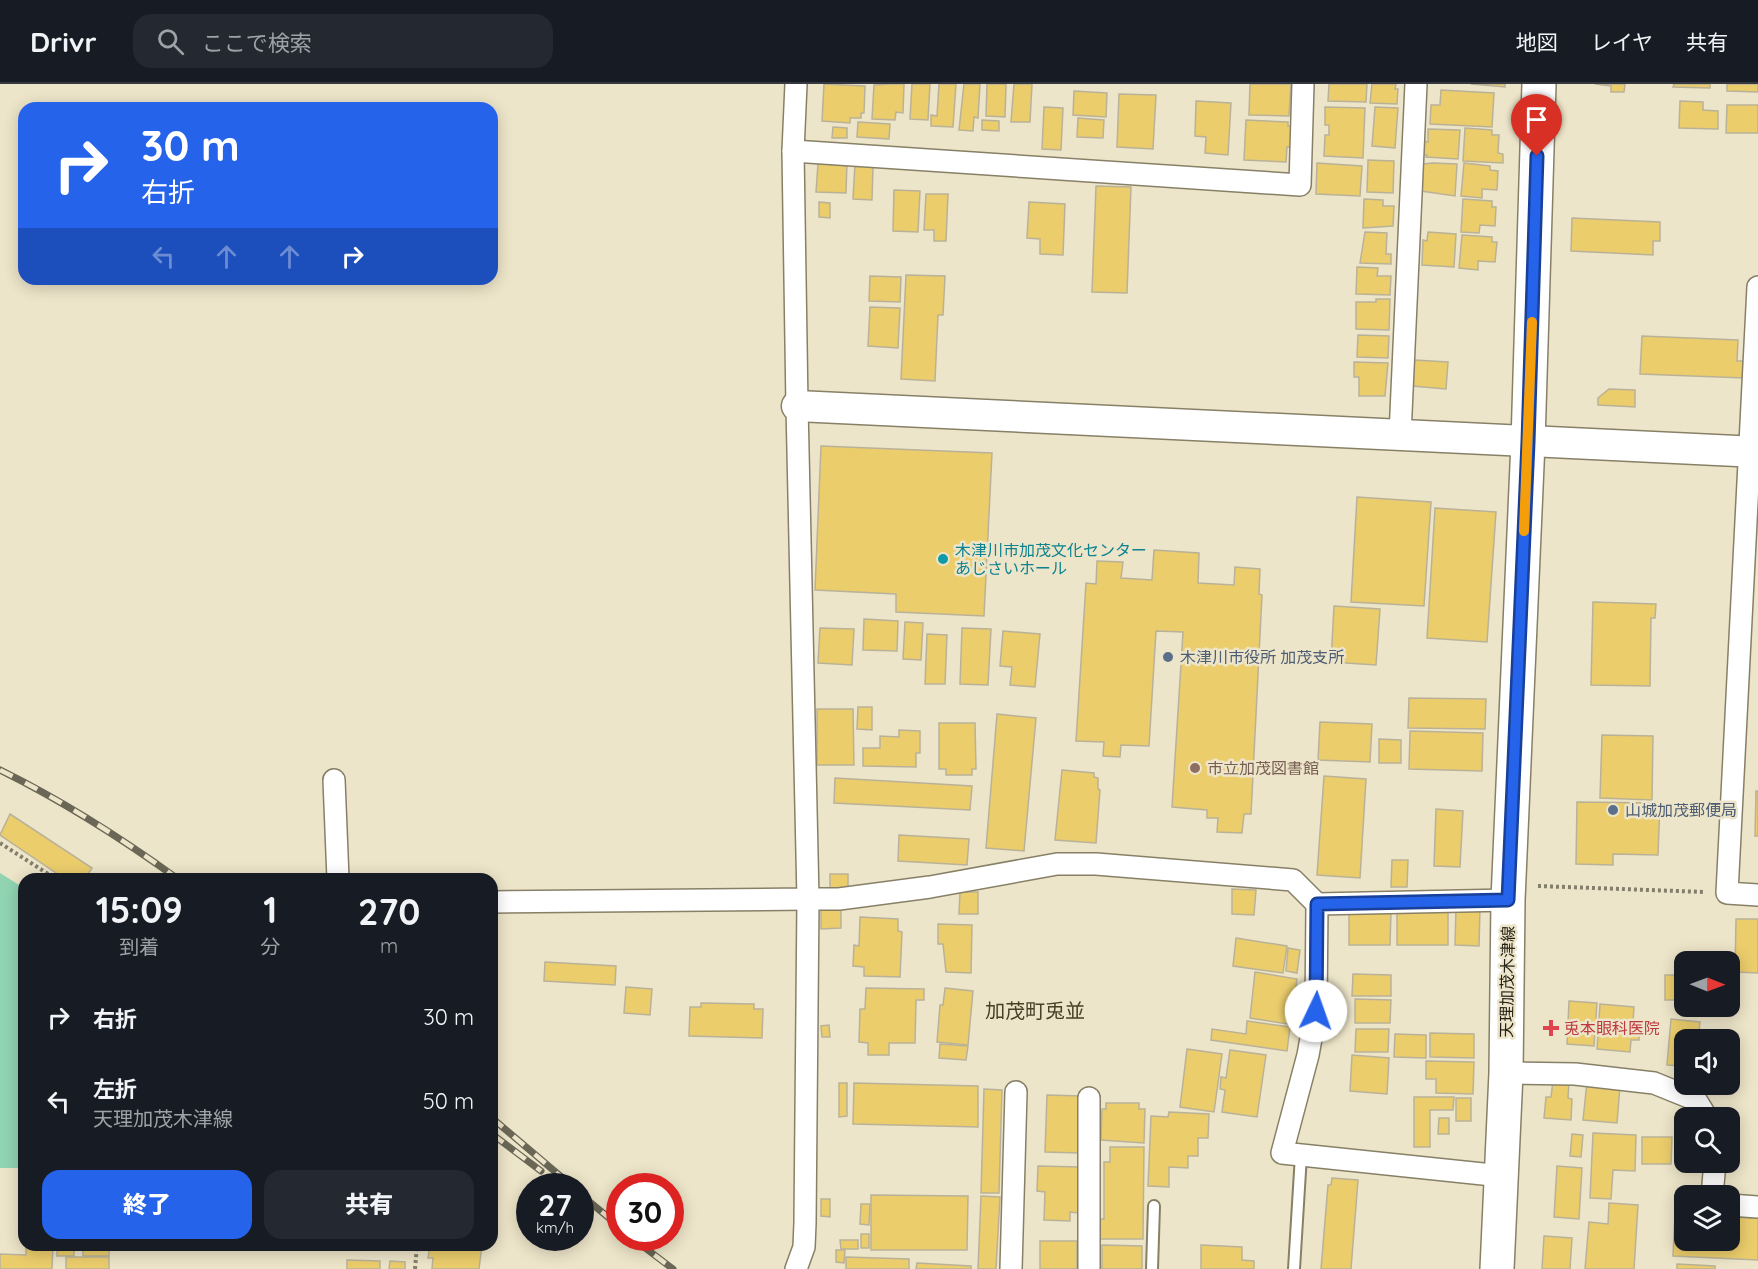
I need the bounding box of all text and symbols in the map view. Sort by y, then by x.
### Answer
search box [133,14,553,68]
text: Drivr [30,24,97,59]
icon: search [154,25,187,58]
text: ここで検索 [202,29,312,57]
text: 地図 [1516,29,1558,55]
text: レイヤ [1591,29,1653,55]
text: 共有 [1686,29,1728,55]
pin [1511,94,1562,156]
icon: arrive [1520,103,1553,136]
text: 30 m [141,119,240,172]
icon: right [42,126,120,204]
text: 右折 [141,175,195,209]
icon: left [147,240,180,273]
icon: ahead [210,240,243,273]
icon: ahead [273,240,306,273]
icon: right [336,240,369,273]
place label: 木津川市加茂文化センター あじさいホール [955,540,1147,578]
marker: 木津川市加茂文化センター あじさいホール [936,552,950,566]
place label: 木津川市役所 加茂支所 [1180,647,1344,667]
marker: 木津川市役所 加茂支所 [1161,650,1175,664]
place label: 市立加茂図書館 [1207,758,1319,778]
marker: 市立加茂図書館 [1188,761,1202,775]
place label: 山城加茂郵便局 [1625,800,1737,820]
marker: 山城加茂郵便局 [1606,803,1620,817]
text: 15:09 [96,887,183,932]
text: 1 [263,887,277,932]
text: 270 [358,889,420,934]
street label: 天理加茂木津線 [1496,926,1518,1038]
text: m [380,933,398,958]
text: 到着 [119,934,159,959]
text: 分 [260,934,280,959]
north arrow [1674,951,1740,1017]
map controls [1674,951,1740,1251]
position arrow [1284,979,1348,1043]
district label: 加茂町兎並 [985,998,1085,1023]
icon: right [42,1001,75,1034]
text: 30 m [423,1003,474,1031]
text: 右折 [93,1005,137,1033]
place label: 兎本眼科医院 [1564,1018,1660,1038]
marker: 兎本眼科医院 [1542,1019,1560,1037]
button: sound [1674,1029,1740,1095]
text: 左折 [93,1075,137,1103]
icon: left [42,1085,75,1118]
text: 50 m [423,1087,474,1115]
text: 天理加茂木津線 [93,1106,233,1131]
button: search [1674,1107,1740,1173]
button: 終了 [42,1170,252,1239]
button: 共有 [264,1170,474,1239]
speed limit sign: 30 [606,1173,684,1251]
button: layers [1674,1185,1740,1251]
text: 27 [538,1186,572,1224]
text: km/h [536,1218,574,1237]

